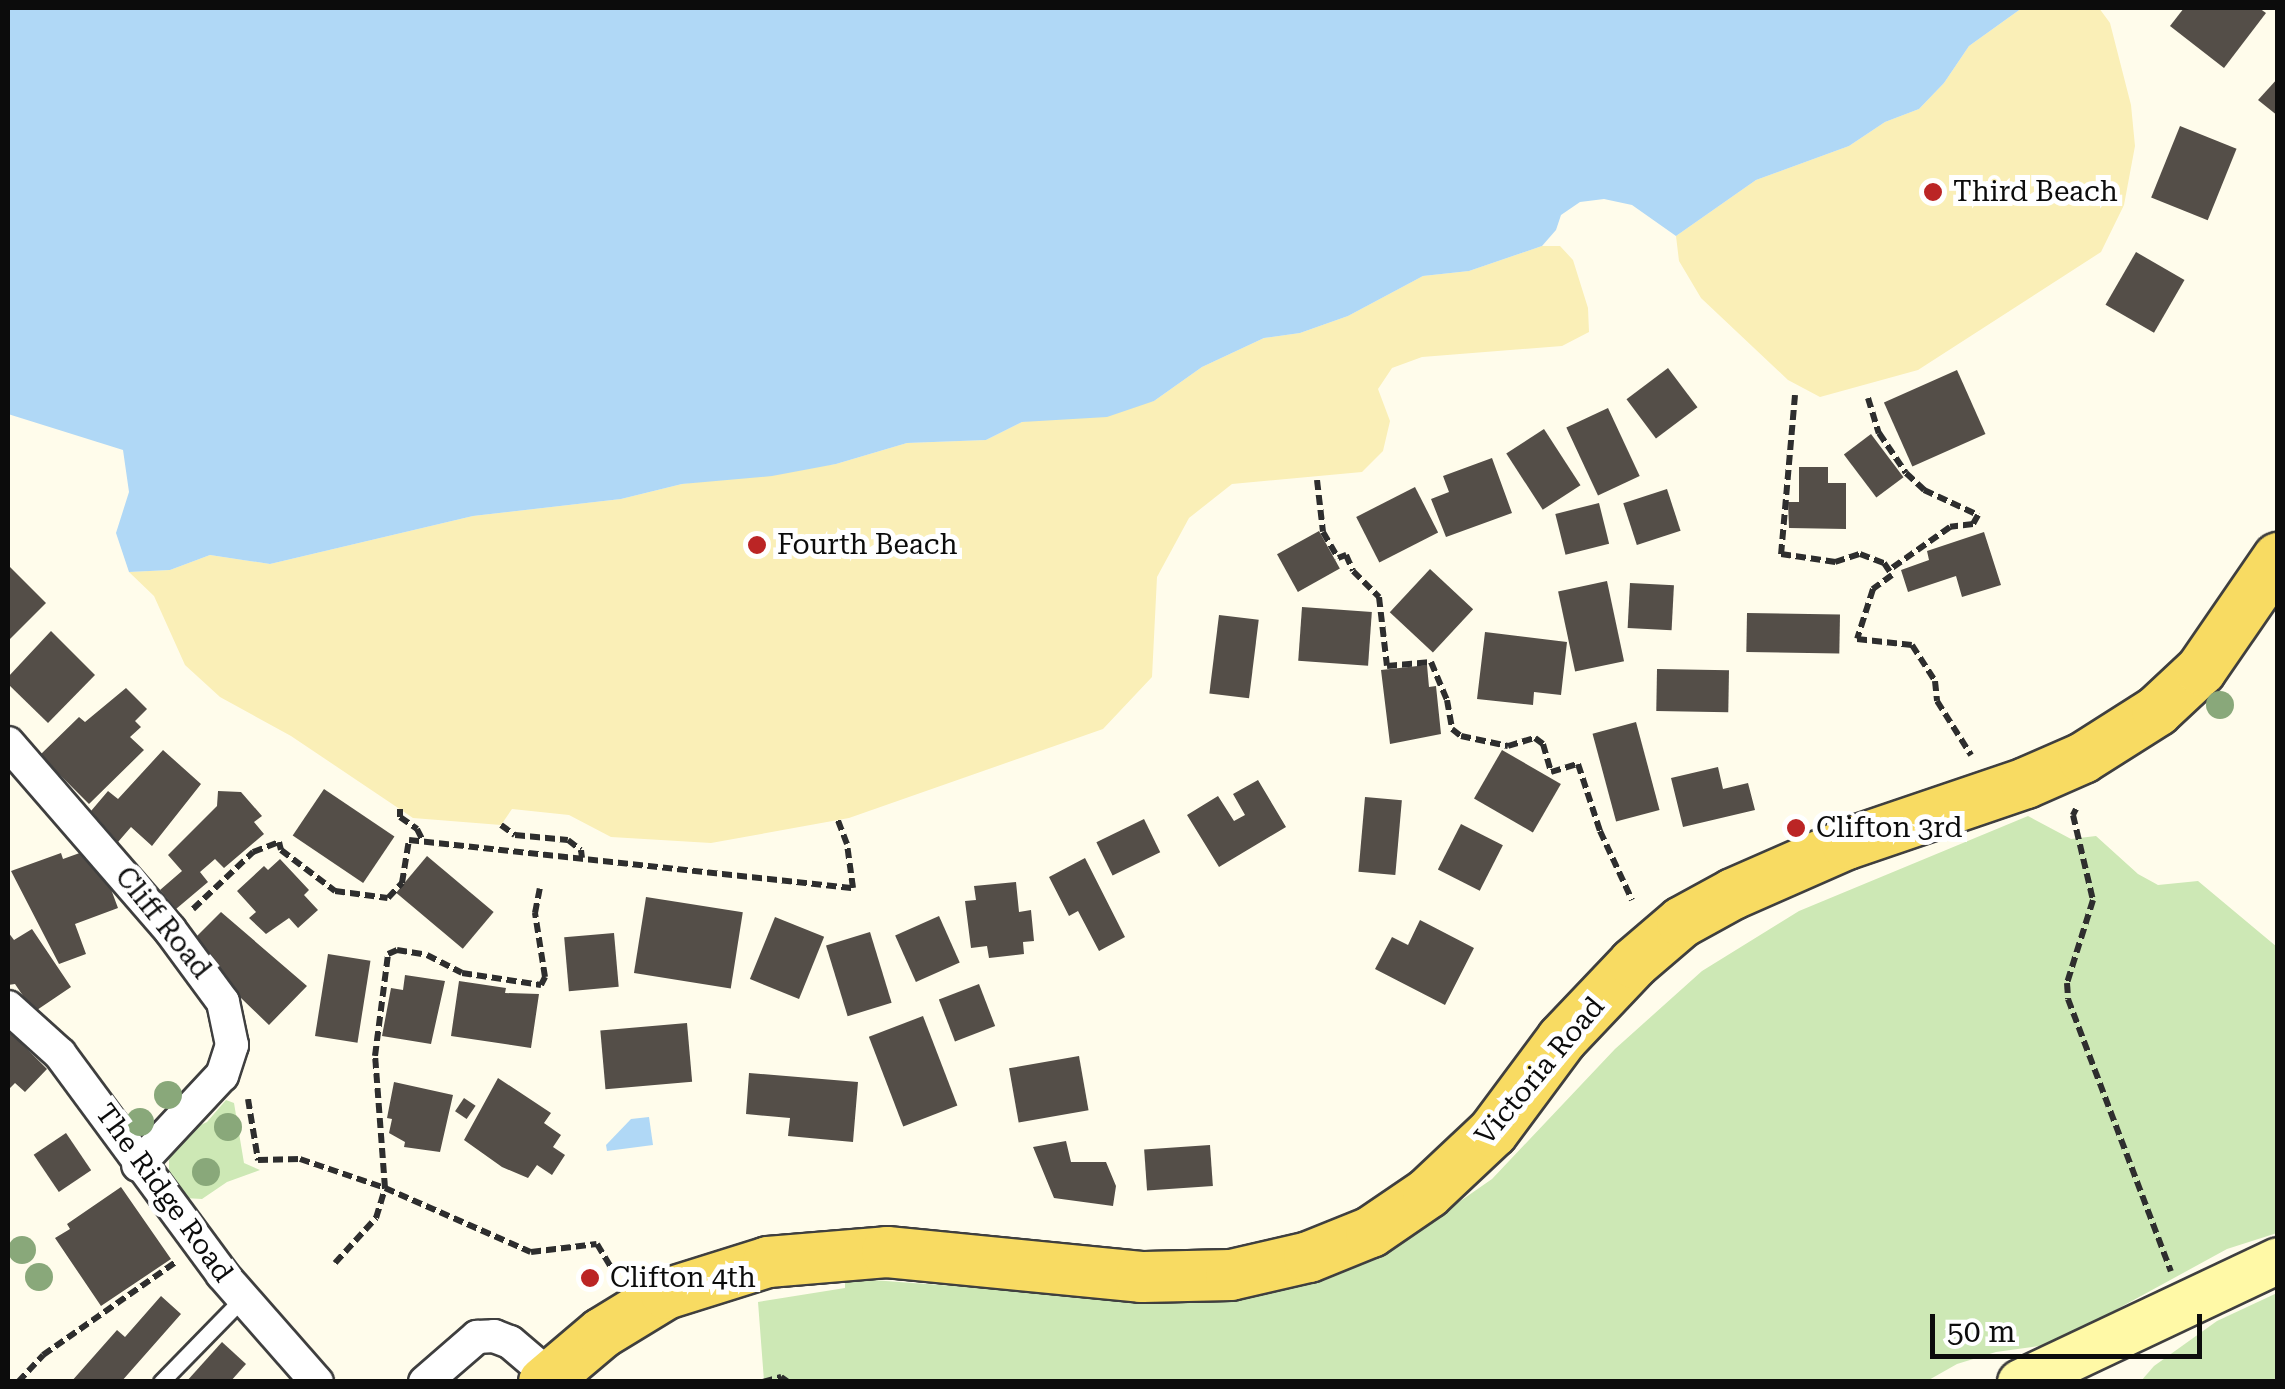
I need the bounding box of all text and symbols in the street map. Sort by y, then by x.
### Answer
place label: Third Beach [1953,175,2118,209]
marker: Third Beach [1922,181,1944,203]
place label: Fourth Beach [777,528,957,562]
marker: Fourth Beach [746,534,768,556]
place label: Clifton 3rd [1816,811,1963,845]
marker: Clifton 3rd [1785,817,1807,839]
street label: Cliff Road [108,860,218,986]
street label: Victoria Road [1468,990,1612,1152]
street label: The Ridge Road [88,1097,240,1289]
place label: Clifton 4th [610,1261,756,1295]
marker: Clifton 4th [579,1267,601,1289]
scale bar [1935,1294,2208,1356]
text: 50 m [1947,1314,2016,1349]

